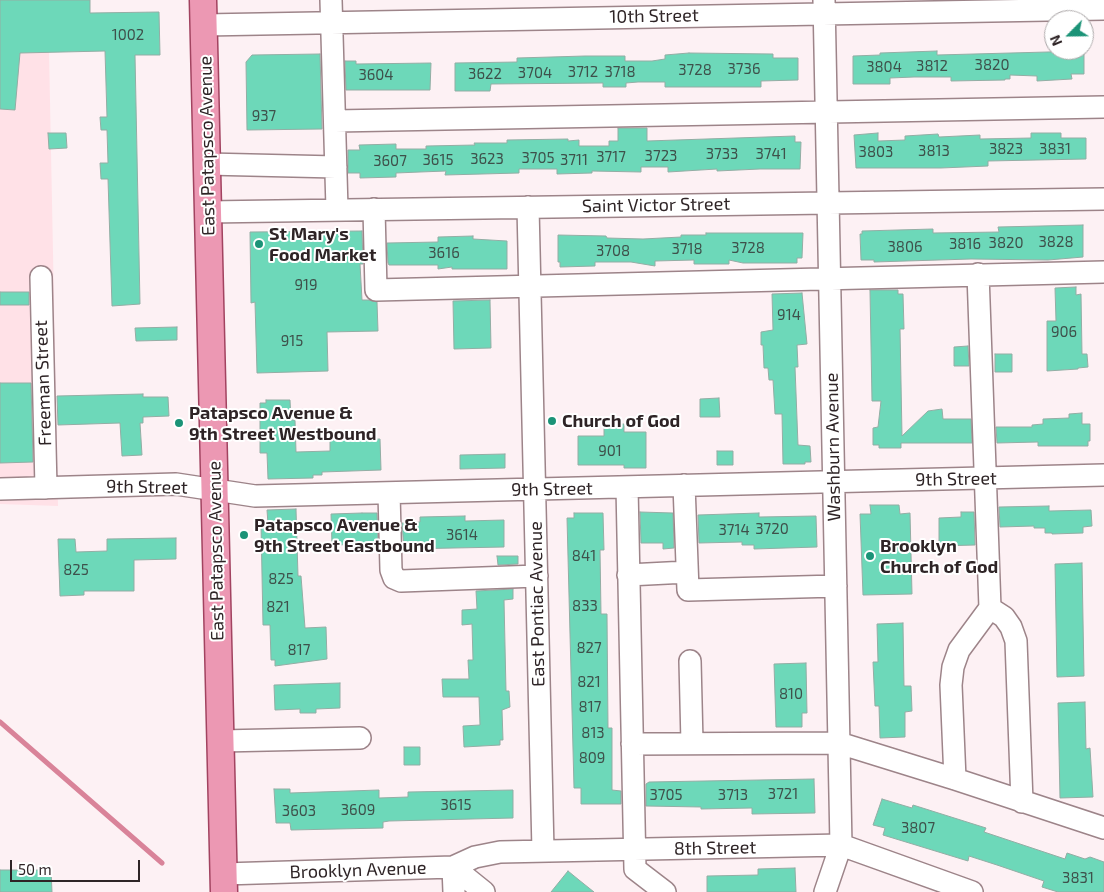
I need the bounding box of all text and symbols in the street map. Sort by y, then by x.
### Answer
street label: 10th Street [609,4,699,28]
north arrow [1044,10,1094,60]
house number: 1002 [112,26,144,44]
text: N [1046,33,1065,49]
street label: East Patapsco Avenue [195,56,219,236]
house number: 3820 [975,56,1009,74]
house number: 3812 [916,57,948,75]
house number: 3804 [866,58,902,76]
house number: 3736 [728,60,760,78]
house number: 3728 [678,61,712,79]
house number: 3712 [568,63,598,81]
house number: 3718 [604,63,636,81]
house number: 3704 [518,64,552,82]
house number: 3622 [468,65,502,83]
house number: 3604 [358,66,394,84]
house number: 937 [252,107,276,125]
house number: 3823 [989,140,1023,158]
house number: 3831 [1039,140,1071,158]
house number: 3813 [918,142,950,160]
house number: 3803 [859,143,893,161]
house number: 3733 [706,145,738,163]
house number: 3741 [755,145,787,163]
house number: 3723 [645,147,677,165]
house number: 3717 [596,148,626,166]
house number: 3705 [521,149,555,167]
house number: 3623 [470,150,504,168]
house number: 3615 [423,151,453,169]
house number: 3711 [560,151,588,169]
house number: 3607 [373,152,407,170]
street label: Saint Victor Street [582,193,730,217]
place label: St Mary's Food Market [269,223,376,266]
house number: 3828 [1039,233,1073,251]
house number: 3820 [989,234,1023,252]
house number: 3816 [949,235,981,253]
marker: St Mary's Food Market [253,238,265,250]
house number: 3806 [887,238,923,256]
house number: 3728 [731,239,765,257]
house number: 3718 [671,240,703,258]
house number: 3708 [596,242,630,260]
house number: 3616 [428,244,460,262]
house number: 919 [294,276,318,294]
house number: 914 [777,306,801,324]
street label: Freeman Street [30,320,56,446]
house number: 906 [1051,323,1077,341]
house number: 915 [281,332,303,350]
street label: Washburn Avenue [821,372,845,522]
place label: Patapsco Avenue & 9th Street Westbound [189,402,377,444]
place label: Church of God [562,410,680,432]
marker: Church of God [546,415,558,427]
marker: Patapsco Avenue & 9th Street Westbound [173,417,185,429]
house number: 901 [598,442,622,460]
street label: East Patapsco Avenue [204,461,228,641]
street label: 9th Street [915,467,997,491]
street label: 9th Street [106,475,188,499]
street label: 9th Street [511,477,593,501]
place label: Patapsco Avenue & 9th Street Eastbound [254,514,435,556]
house number: 3720 [755,520,789,538]
street label: East Pontiac Avenue [525,521,549,687]
house number: 3714 [718,521,750,539]
house number: 3614 [446,526,478,544]
marker: Patapsco Avenue & 9th Street Eastbound [238,529,250,541]
place label: Brooklyn Church of God [880,535,998,578]
house number: 841 [572,547,596,565]
marker: Brooklyn Church of God [864,550,876,562]
house number: 825 [63,561,89,579]
house number: 825 [268,570,294,588]
house number: 833 [572,597,598,615]
house number: 821 [266,598,290,616]
house number: 827 [576,639,602,657]
house number: 817 [288,641,310,659]
house number: 821 [577,673,601,691]
house number: 810 [779,685,803,703]
house number: 817 [579,698,601,716]
house number: 813 [581,724,605,742]
house number: 809 [579,749,605,767]
house number: 3721 [768,785,798,803]
house number: 3705 [649,786,683,804]
house number: 3713 [718,786,748,804]
house number: 3615 [441,796,471,814]
house number: 3609 [341,801,375,819]
house number: 3603 [282,802,316,820]
house number: 3807 [901,819,935,837]
street label: 8th Street [674,836,756,860]
scale bar [12,850,142,882]
street label: Brooklyn Avenue [289,857,427,883]
text: 50 m [18,860,52,878]
house number: 3831 [1062,869,1094,887]

